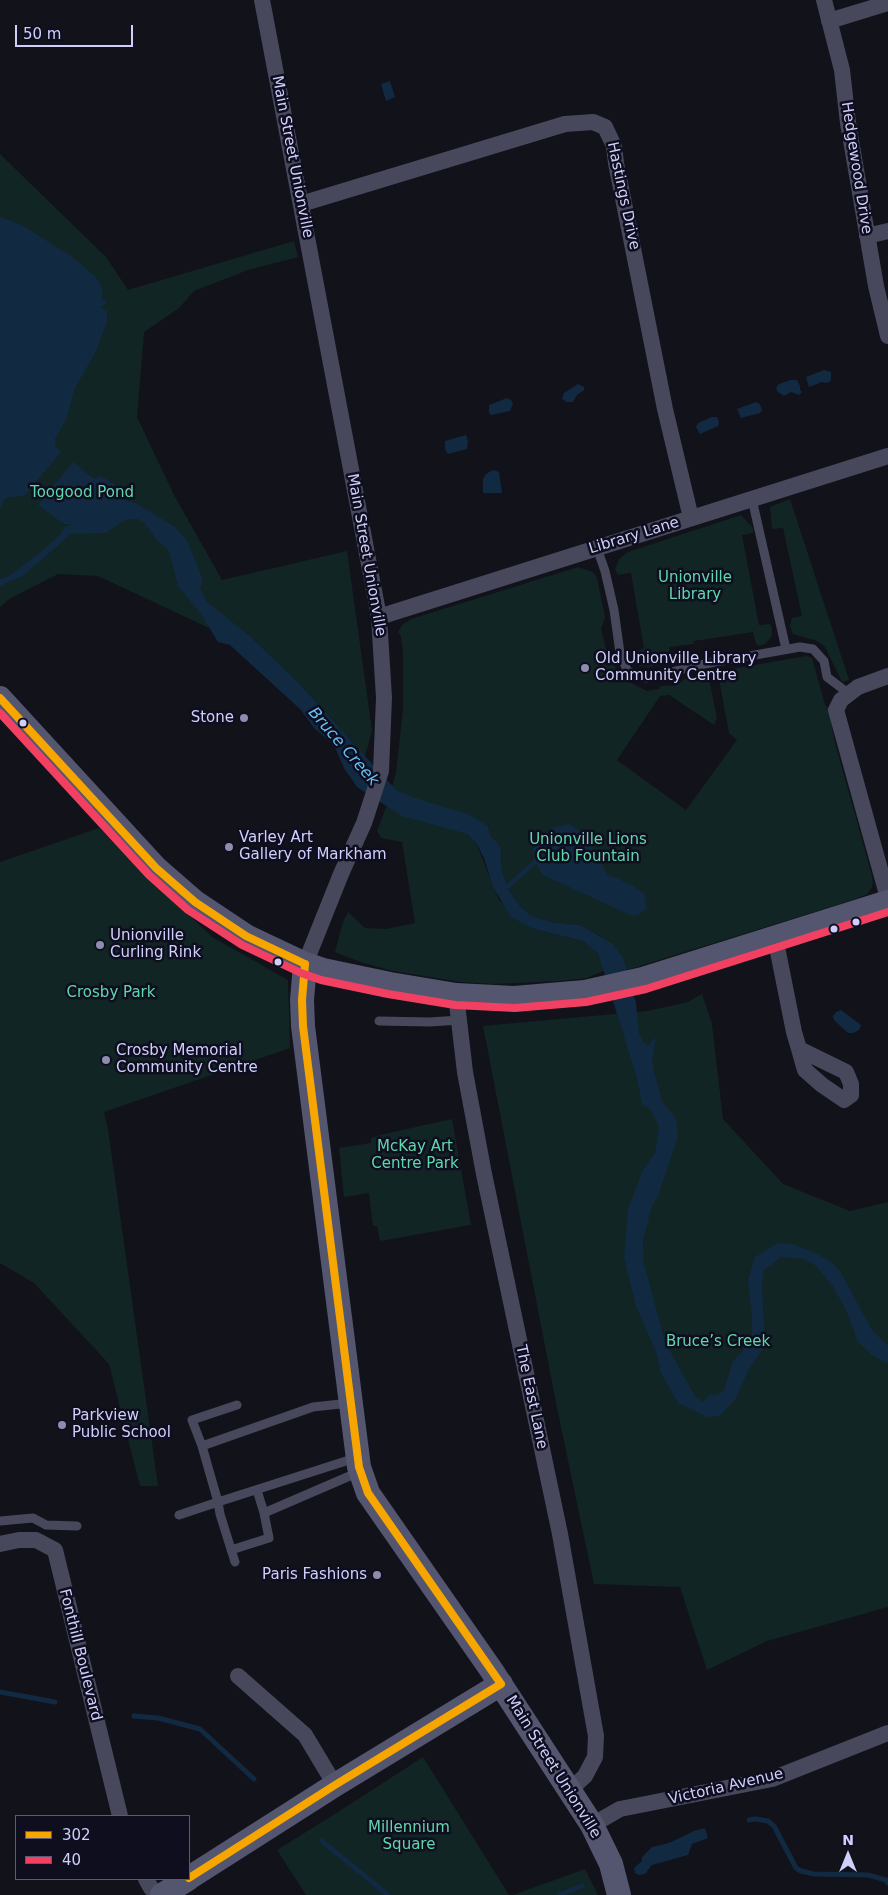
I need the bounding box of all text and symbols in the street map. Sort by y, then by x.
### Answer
scale bar [18,15,135,47]
text: 50 m [23,25,61,43]
street label: Main Street Unionville [267,74,317,240]
street label: Hedgewood Drive [837,101,875,235]
street label: Hastings Drive [603,140,643,252]
street label: Main Street Unionville [343,472,389,638]
park label: Toogood Pond [30,484,134,502]
street label: Library Lane [587,514,681,558]
park label: Unionville Library [658,569,732,604]
place label: Old Unionville Library Community Centre [595,650,756,685]
marker: Old Unionville Library Community Centre [579,662,591,674]
water label: Bruce Creek [304,704,382,790]
place label: Stone [191,709,234,727]
marker: Stone [238,712,250,724]
unlabelled marker [18,718,28,728]
place label: Varley Art Gallery of Markham [239,829,387,864]
park label: Unionville Lions Club Fountain [529,831,647,866]
marker: Varley Art Gallery of Markham [223,841,235,853]
unlabelled marker [851,917,861,927]
unlabelled marker [829,924,839,934]
place label: Unionville Curling Rink [110,927,201,962]
marker: Unionville Curling Rink [94,939,106,951]
unlabelled marker [273,957,283,967]
park label: Crosby Park [67,984,155,1002]
place label: Crosby Memorial Community Centre [116,1042,258,1077]
marker: Crosby Memorial Community Centre [100,1054,112,1066]
park label: McKay Art Centre Park [371,1138,459,1173]
park label: Bruce’s Creek [666,1333,770,1351]
street label: The East Lane [511,1343,551,1451]
place label: Parkview Public School [72,1407,171,1442]
marker: Parkview Public School [56,1419,68,1431]
place label: Paris Fashions [262,1566,367,1584]
marker: Paris Fashions [371,1569,383,1581]
street label: Fonthill Boulevard [55,1587,105,1723]
street label: Main Street Unionville [502,1692,604,1842]
street label: Victoria Avenue [667,1765,785,1809]
legend [15,1815,190,1880]
park label: Millennium Square [368,1819,450,1854]
text: 302 [62,1826,91,1844]
north arrow [823,1830,873,1880]
text: N [842,1832,854,1848]
text: 40 [62,1851,81,1869]

